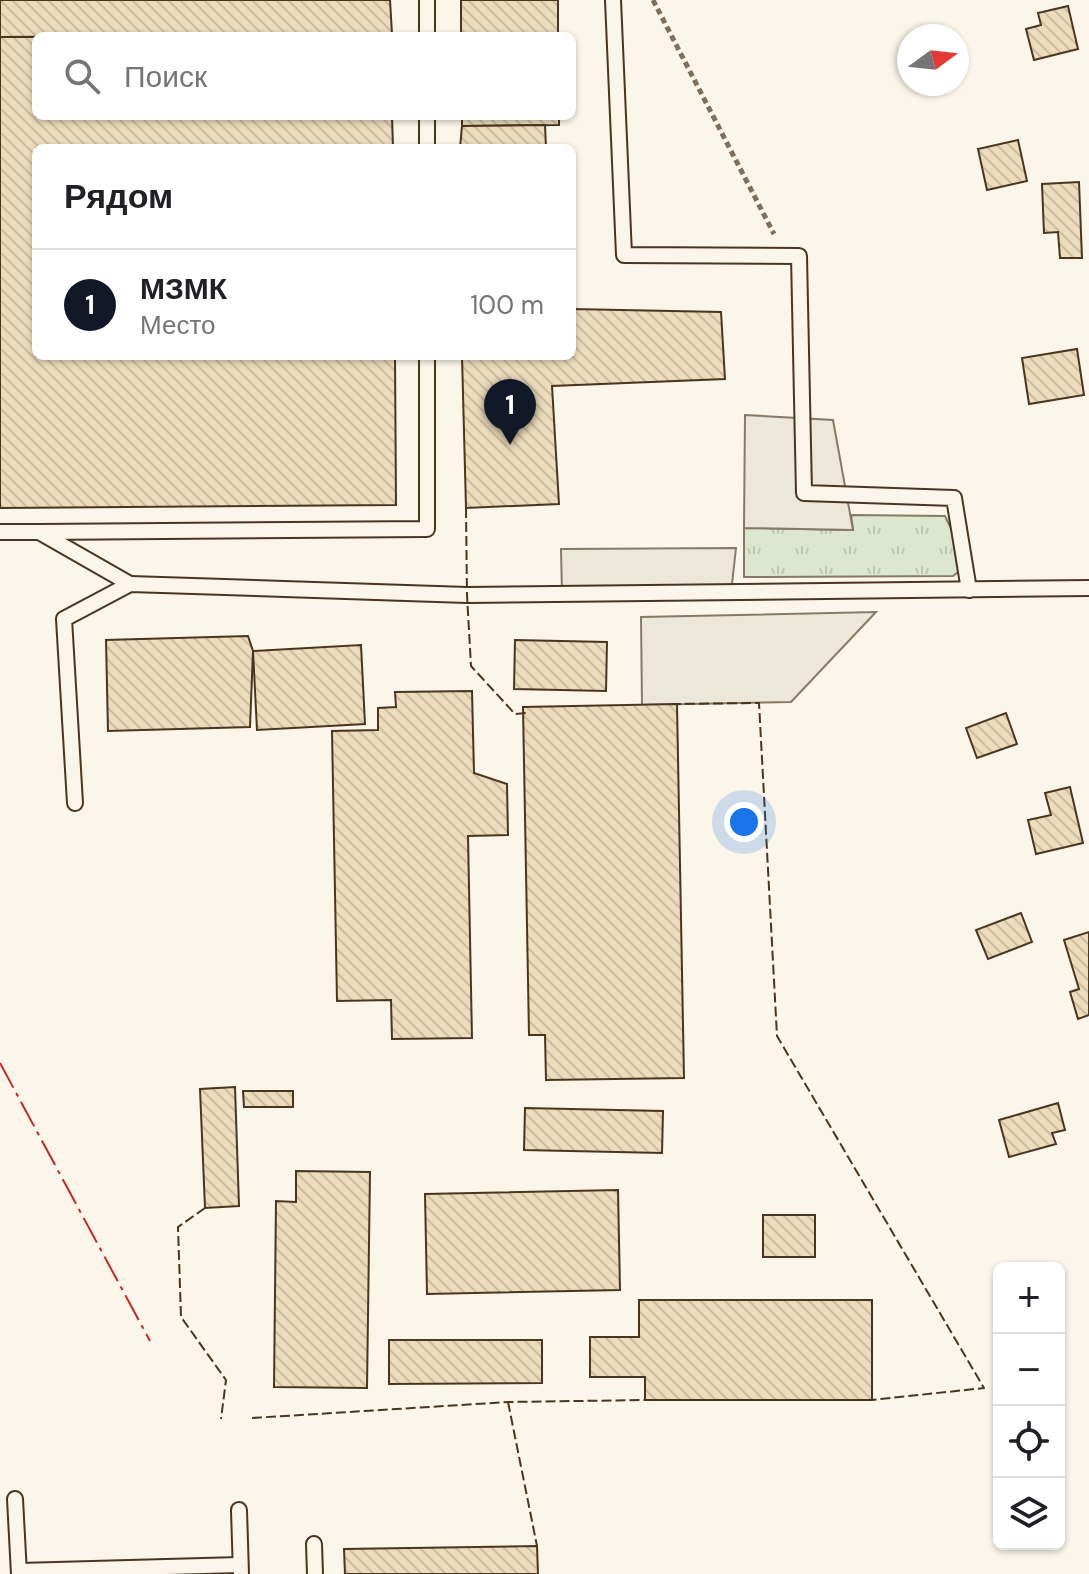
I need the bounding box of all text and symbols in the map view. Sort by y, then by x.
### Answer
north arrow [897,24,969,96]
search box [32,32,576,120]
icon: search [60,54,104,98]
text: Поиск [124,57,207,96]
text: Рядом [64,174,173,219]
text: МЗМК [140,269,227,308]
text: 1 [85,288,95,322]
text: 100 m [470,288,544,322]
text: Место [140,308,216,342]
pin: 1 [484,379,536,445]
your location [724,802,764,842]
map controls [993,1262,1065,1550]
button: + [993,1262,1065,1334]
button: − [993,1334,1065,1406]
button: locate [993,1406,1065,1478]
button: layers [993,1478,1065,1550]

